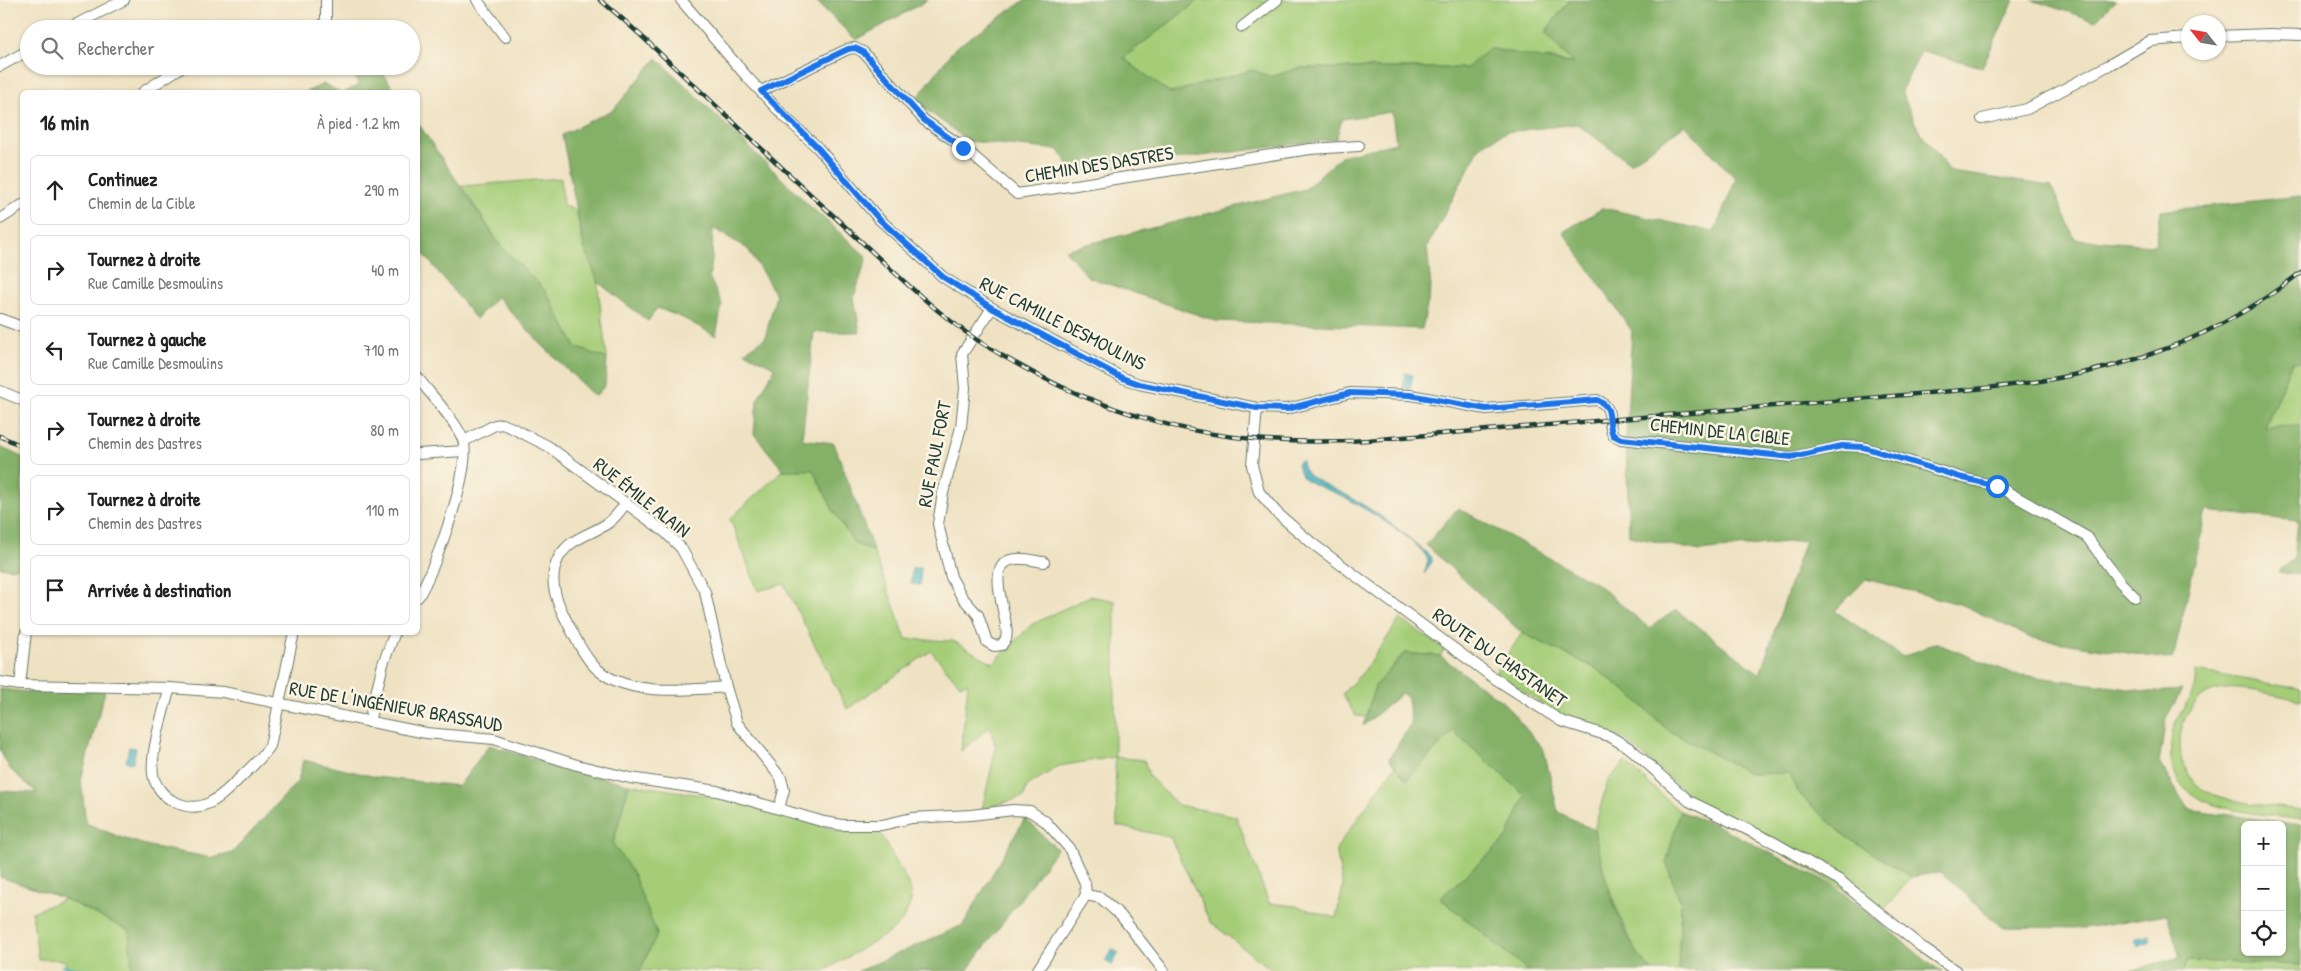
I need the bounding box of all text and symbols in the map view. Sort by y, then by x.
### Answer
north arrow [2181,15,2226,60]
search box [20,20,420,75]
icon: search [38,34,66,62]
text: Rechercher [78,35,155,61]
text: 16 min [40,108,89,137]
text: À pied · 1.2 km [317,112,400,134]
route end [952,137,975,160]
street label: CHEMIN DES DASTRES [1023,139,1175,189]
text: Continuez [88,166,157,192]
icon: ahead [41,176,69,204]
text: 290 m [364,179,399,201]
text: Chemin de la Cible [88,192,195,214]
text: Tournez à droite [88,246,201,272]
icon: right [41,256,69,284]
text: 40 m [371,259,399,281]
street label: RUE CAMILLE DESMOULINS [976,270,1151,376]
text: Rue Camille Desmoulins [88,272,223,294]
text: Tournez à gauche [88,326,206,352]
icon: left [41,336,69,364]
text: 710 m [364,339,399,361]
text: Rue Camille Desmoulins [88,352,223,374]
street label: RUE PAUL FORT [911,398,957,509]
text: Tournez à droite [88,406,201,432]
street label: CHEMIN DE LA CIBLE [1649,411,1792,451]
icon: right [41,416,69,444]
text: 80 m [370,419,399,441]
text: Chemin des Dastres [88,432,202,454]
street label: RUE ÉMILE ALAIN [588,451,696,543]
route start [1986,475,2009,498]
text: Tournez à droite [88,486,201,512]
icon: right [41,496,69,524]
text: 110 m [366,499,399,521]
text: Chemin des Dastres [88,512,202,534]
icon: arrive [41,576,69,604]
text: Arrivée à destination [88,577,231,603]
street label: ROUTE DU CHASTANET [1428,601,1573,714]
street label: RUE DE L'INGÉNIEUR BRASSAUD [287,674,505,738]
map controls [2241,821,2286,956]
button: + [2241,821,2286,866]
button: − [2241,866,2286,911]
button: locate [2241,911,2286,956]

